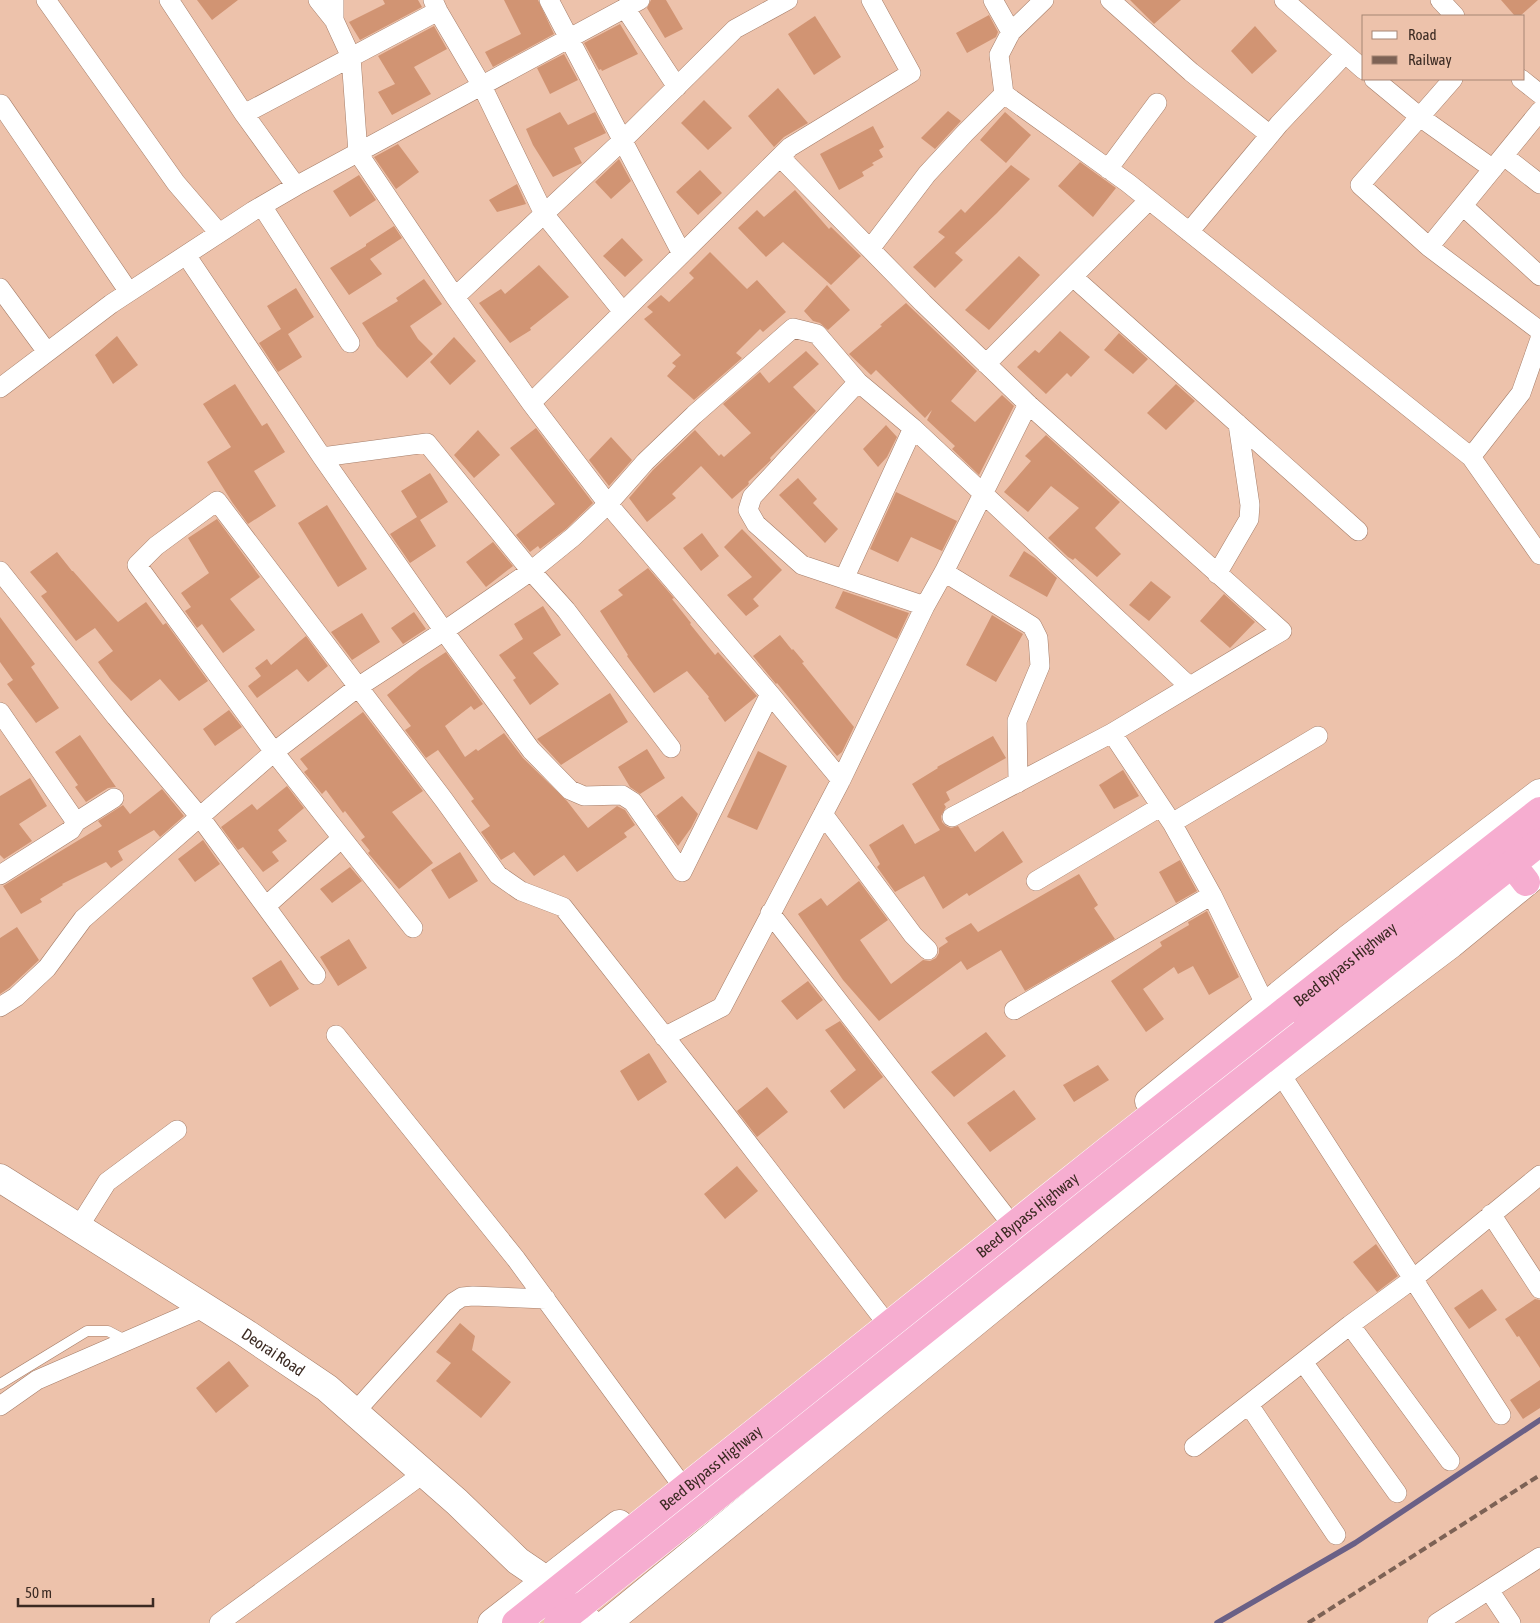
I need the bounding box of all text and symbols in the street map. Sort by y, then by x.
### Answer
legend [1362,15,1525,80]
text: Road [1408,26,1437,43]
text: Railway [1408,51,1452,68]
street label: Beed Bypass Highway [1290,918,1401,1010]
street label: Beed Bypass Highway [972,1168,1083,1261]
street label: Deorai Road [239,1324,308,1379]
street label: Beed Bypass Highway [656,1421,766,1514]
scale bar [18,1576,152,1608]
text: 50 m [25,1584,52,1601]

